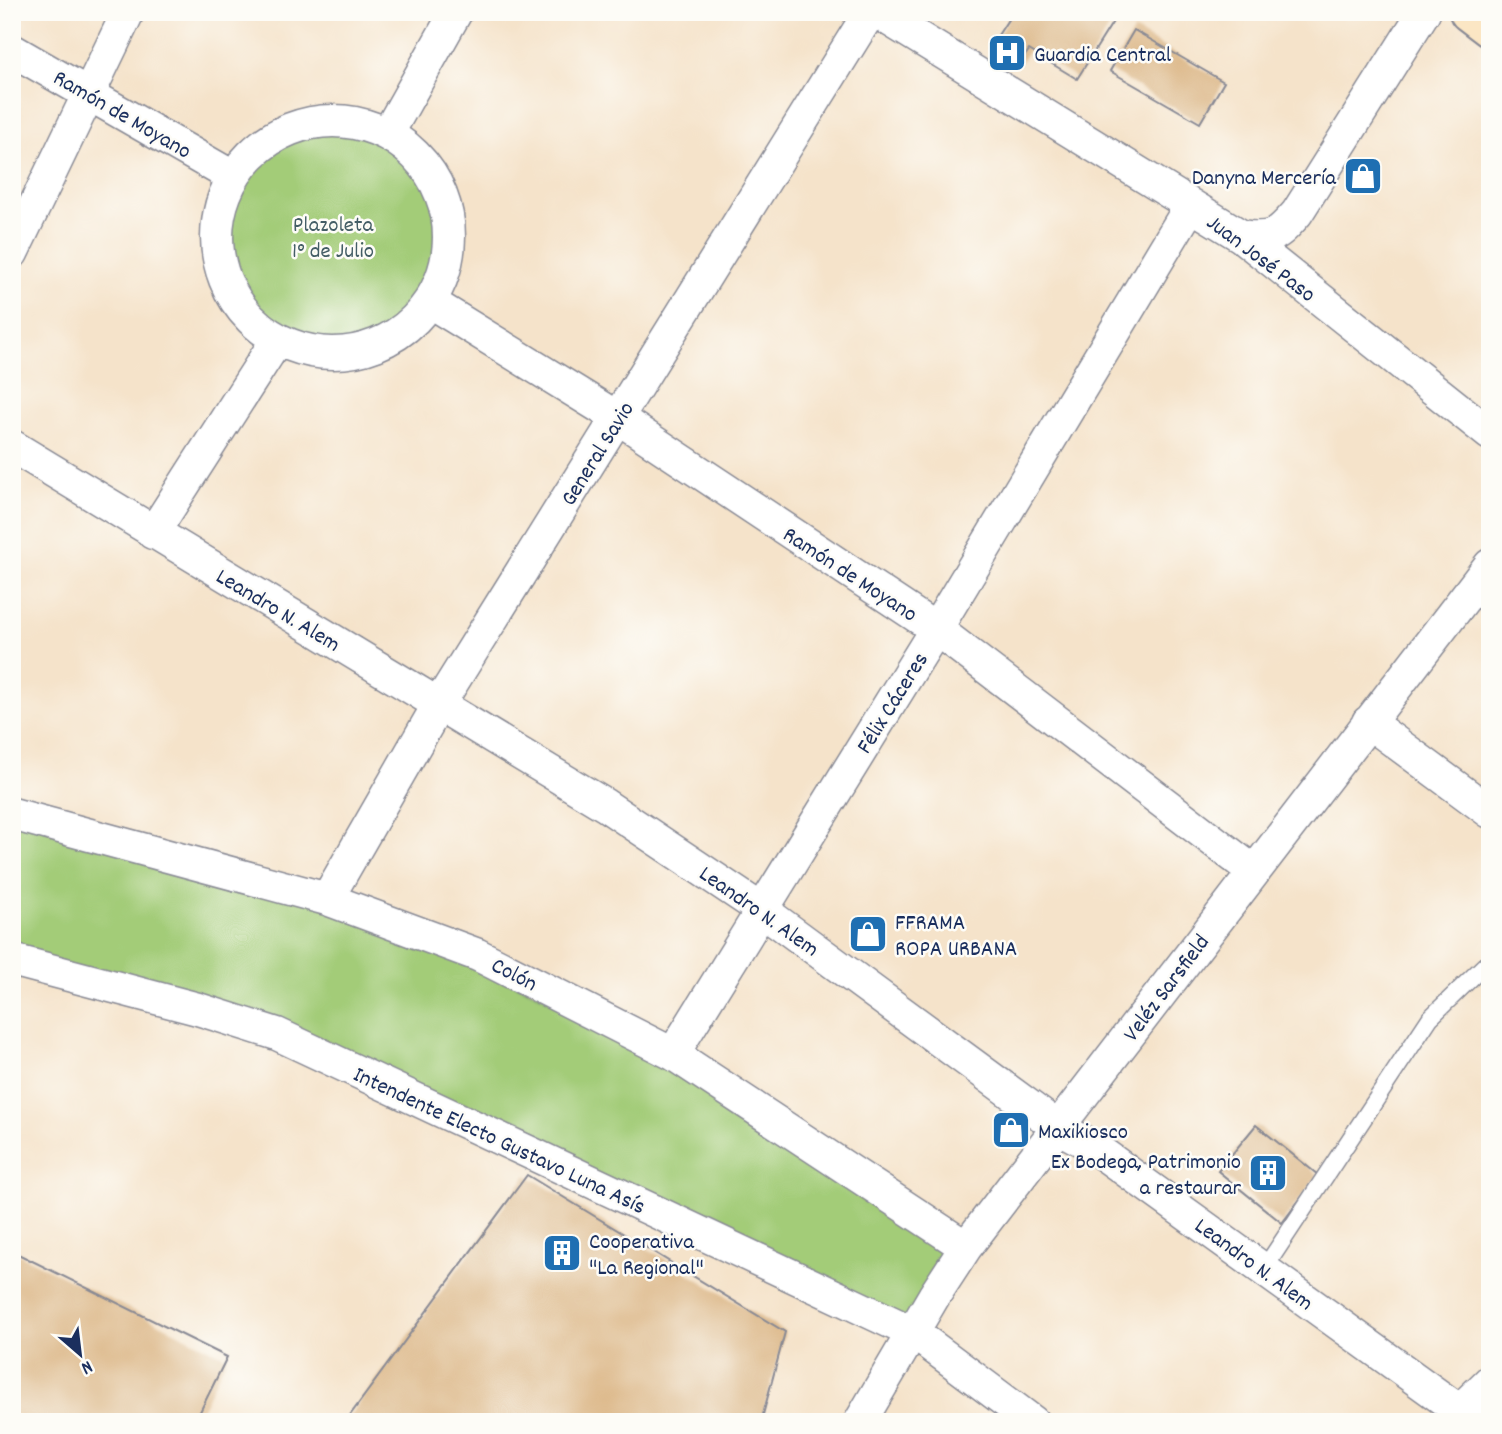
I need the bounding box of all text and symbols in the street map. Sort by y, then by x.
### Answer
hospital icon: Guardia Central [986,32,1028,74]
place label: Guardia Central [1034,40,1172,73]
street label: Ramón de Moyano [46,63,197,169]
shop icon: Danyna Mercería [1342,155,1384,197]
place label: Danyna Mercería [1192,163,1337,196]
street label: Juan José Paso [1198,208,1322,312]
park label: Plazoleta 1° de Julio [292,210,374,269]
street label: General Savio [554,396,644,513]
street label: Ramón de Moyano [775,520,923,632]
street label: Leandro N. Alem [209,562,346,662]
street label: Félix Cáceres [850,647,938,761]
street label: Leandro N. Alem [691,859,825,967]
place label: FFRAMA ROPA URBANA [895,908,1017,967]
shop icon: FFRAMA ROPA URBANA [847,913,889,955]
street label: Veléz Sarsfield [1116,929,1219,1050]
street label: Colón [485,951,542,1002]
street label: Intendente Electo Gustavo Luna Asís [347,1060,650,1225]
shop icon: Maxikiosco [990,1109,1032,1151]
place label: Maxikiosco [1038,1117,1128,1150]
place label: Ex Bodega, Patrimonio a restaurar [1051,1147,1241,1206]
building icon: Ex Bodega, Patrimonio a restaurar [1247,1152,1289,1194]
street label: Leandro N. Alem [1187,1211,1319,1320]
place label: Cooperativa "La Regional" [589,1227,704,1286]
building icon: Cooperativa "La Regional" [541,1232,583,1274]
north arrow [46,1318,116,1388]
text: N [76,1352,97,1380]

